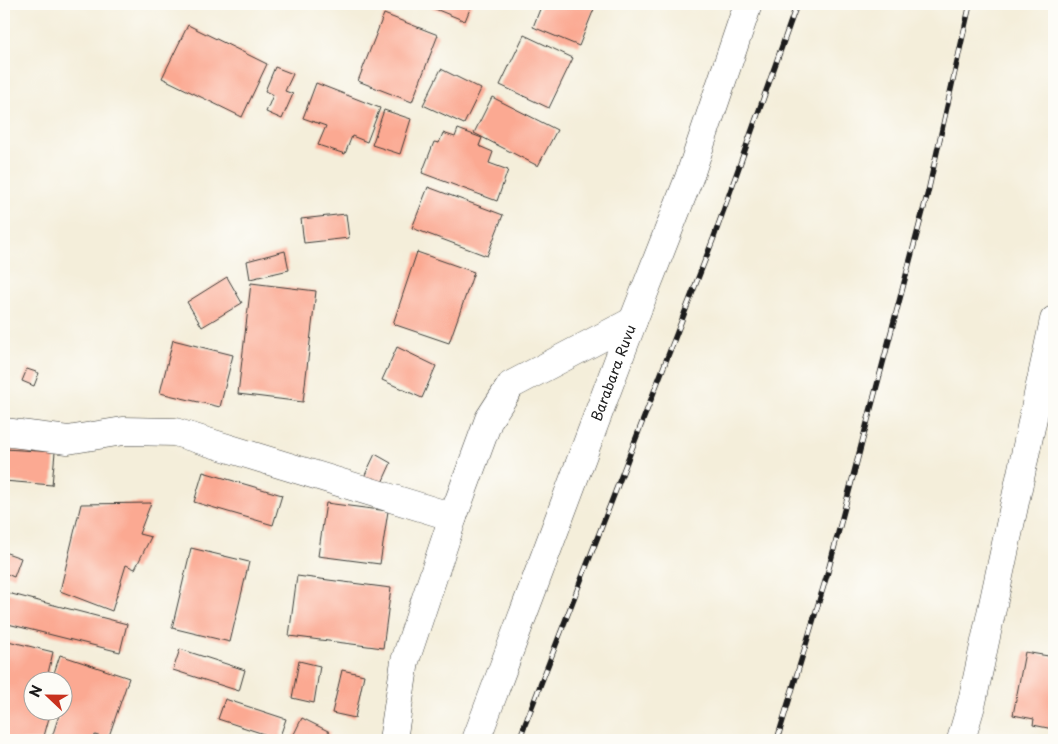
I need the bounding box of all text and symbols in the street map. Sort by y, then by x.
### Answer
street label: Barabara Ruvu [585,322,641,424]
north arrow [22,672,72,722]
text: N [24,682,47,700]

